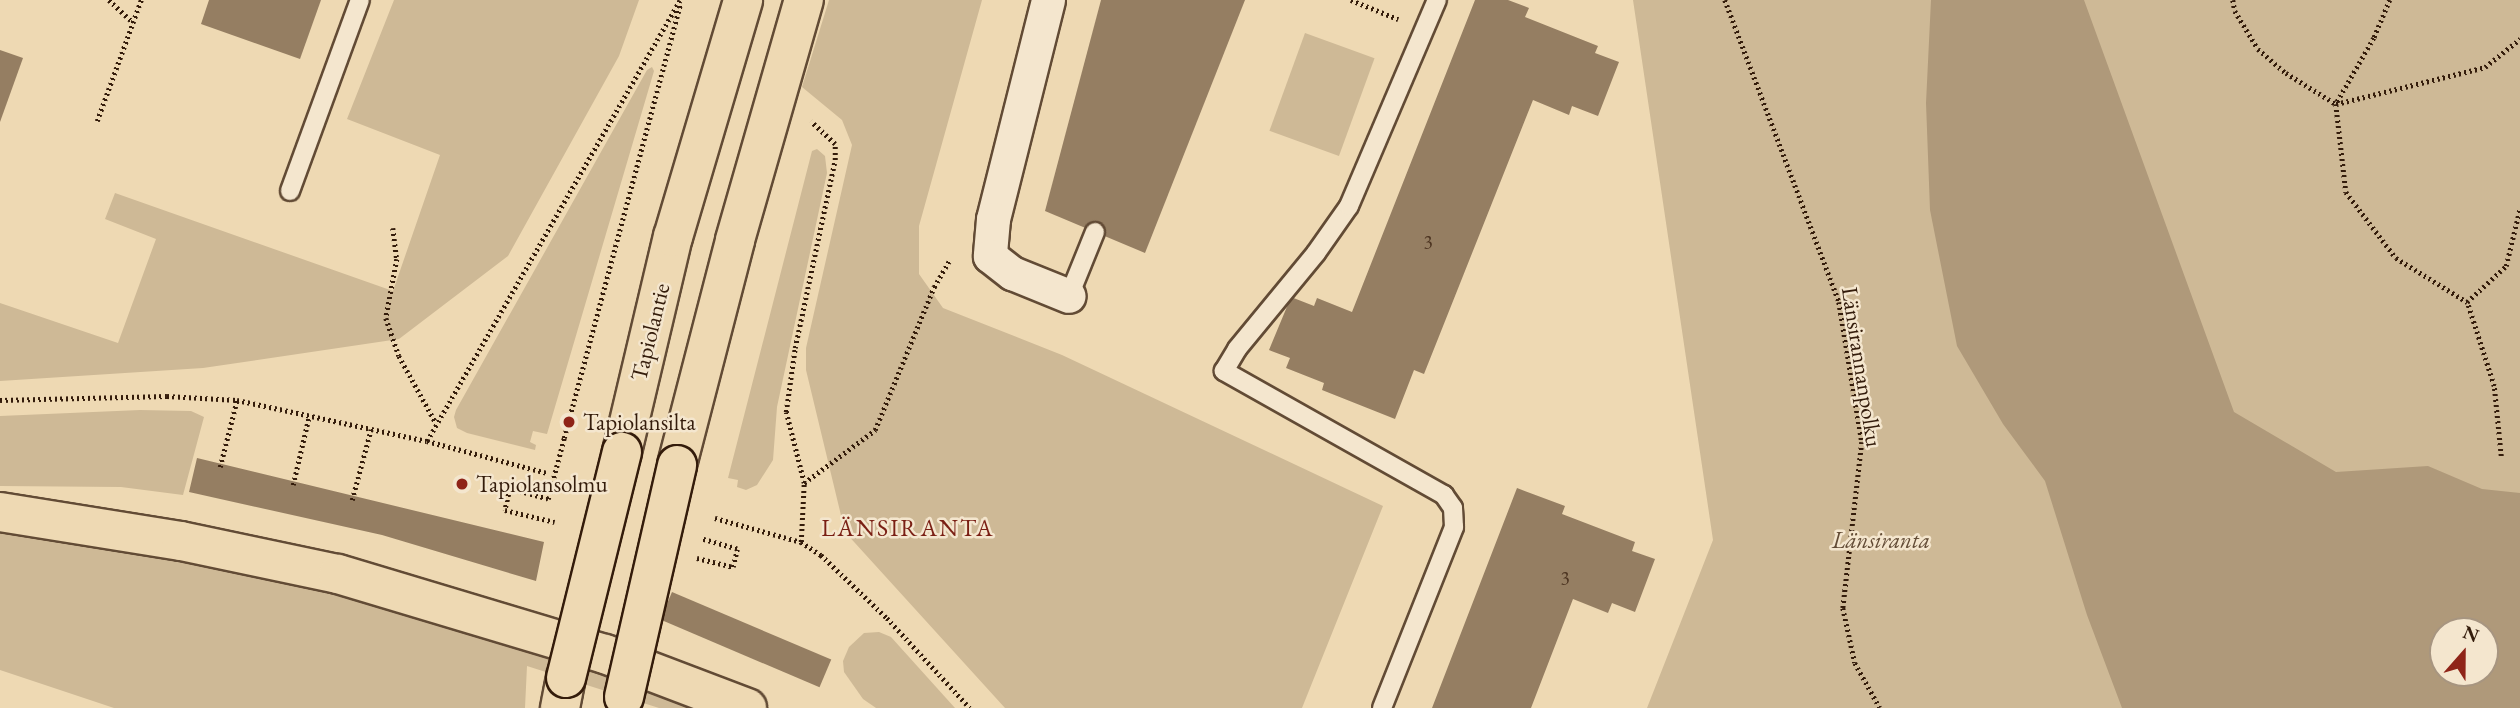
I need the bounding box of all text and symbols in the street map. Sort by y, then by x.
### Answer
house number: 3 [1423,232,1433,254]
street label: Tapiolantie [625,280,675,384]
street label: Länsirannanpolku [1836,285,1888,449]
place label: Tapiolansilta [583,408,696,436]
marker: Tapiolansilta [561,414,577,430]
place label: Tapiolansolmu [476,470,608,498]
marker: Tapiolansolmu [454,476,470,492]
district label: LÄNSIRANTA [823,514,993,542]
park label: Länsiranta [1832,526,1930,554]
house number: 3 [1560,568,1570,590]
north arrow [2429,617,2499,687]
text: N [2459,619,2483,648]

